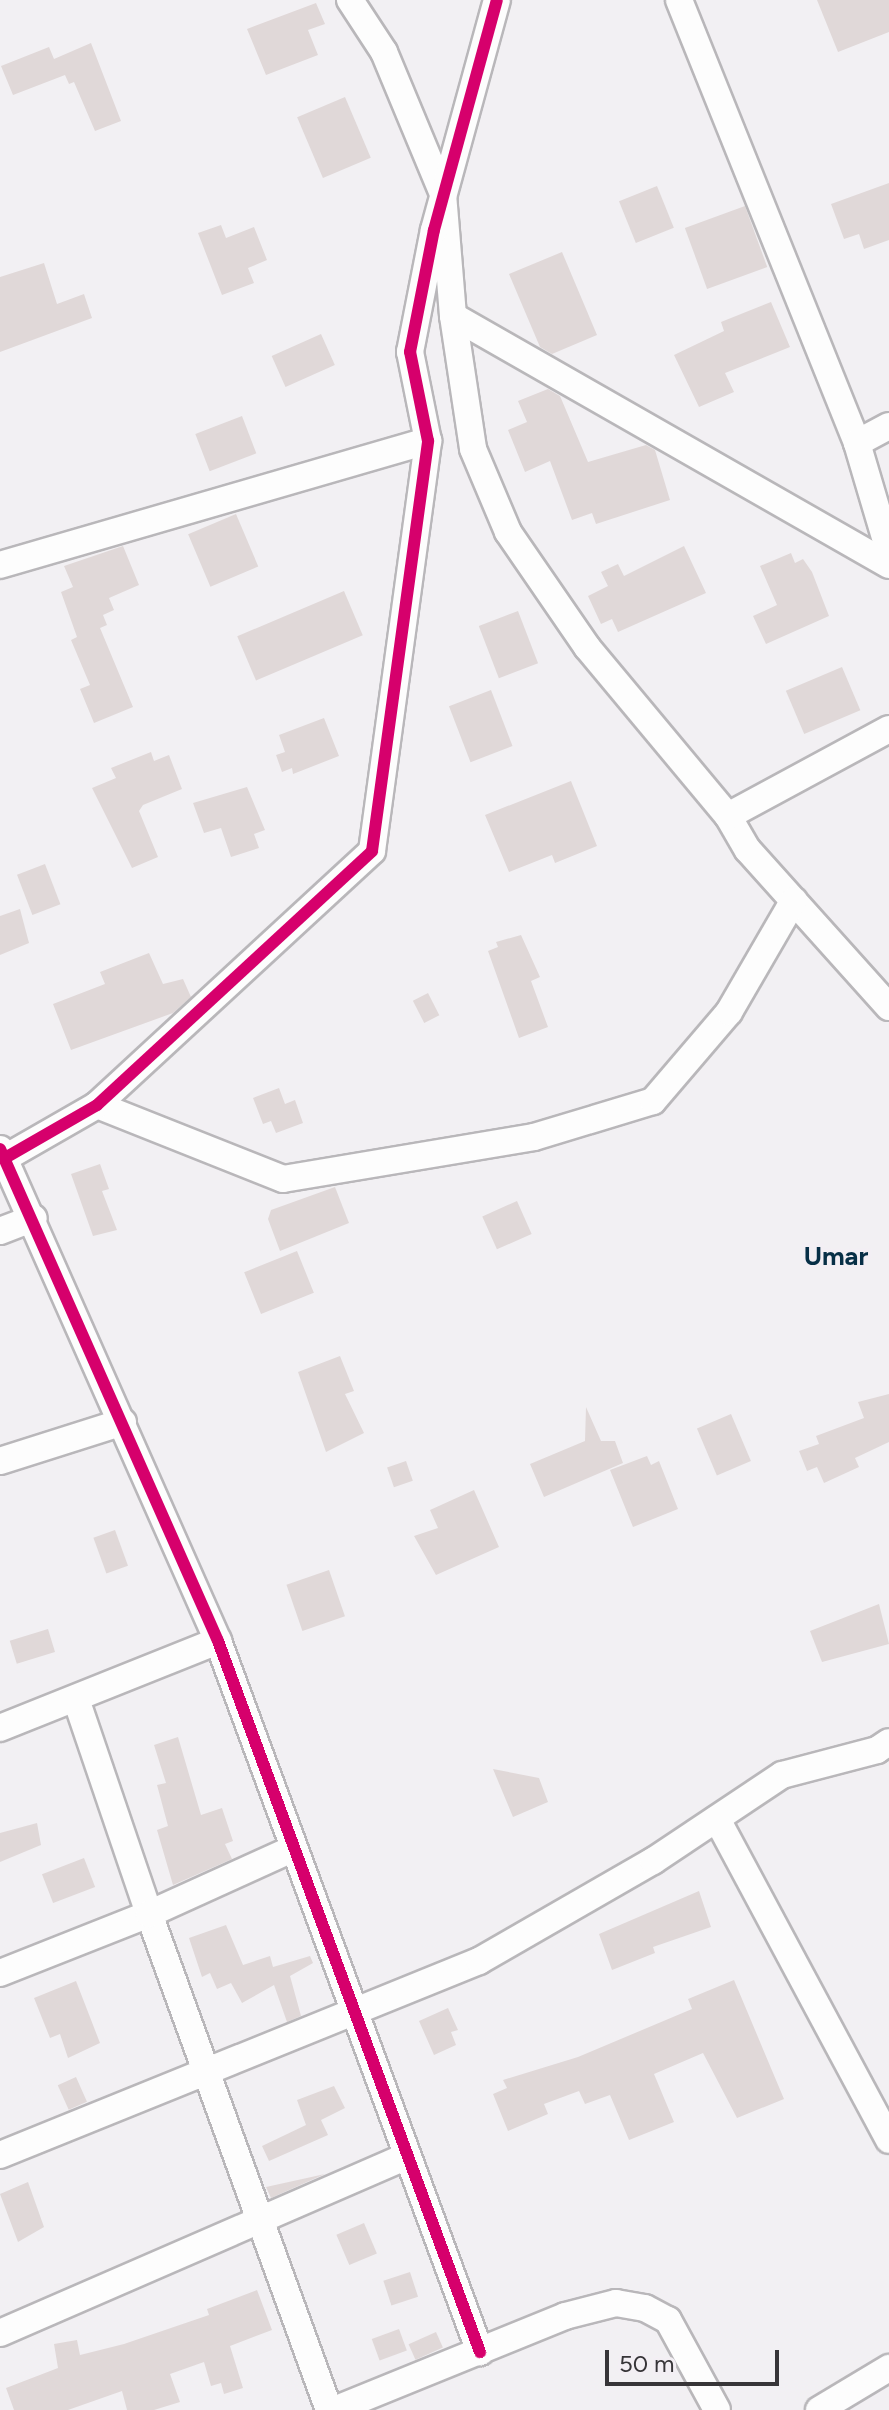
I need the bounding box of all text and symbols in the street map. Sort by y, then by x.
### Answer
district label: Umar [804,1241,868,1273]
scale bar [609,2334,783,2384]
text: 50 m [619,2349,675,2378]

